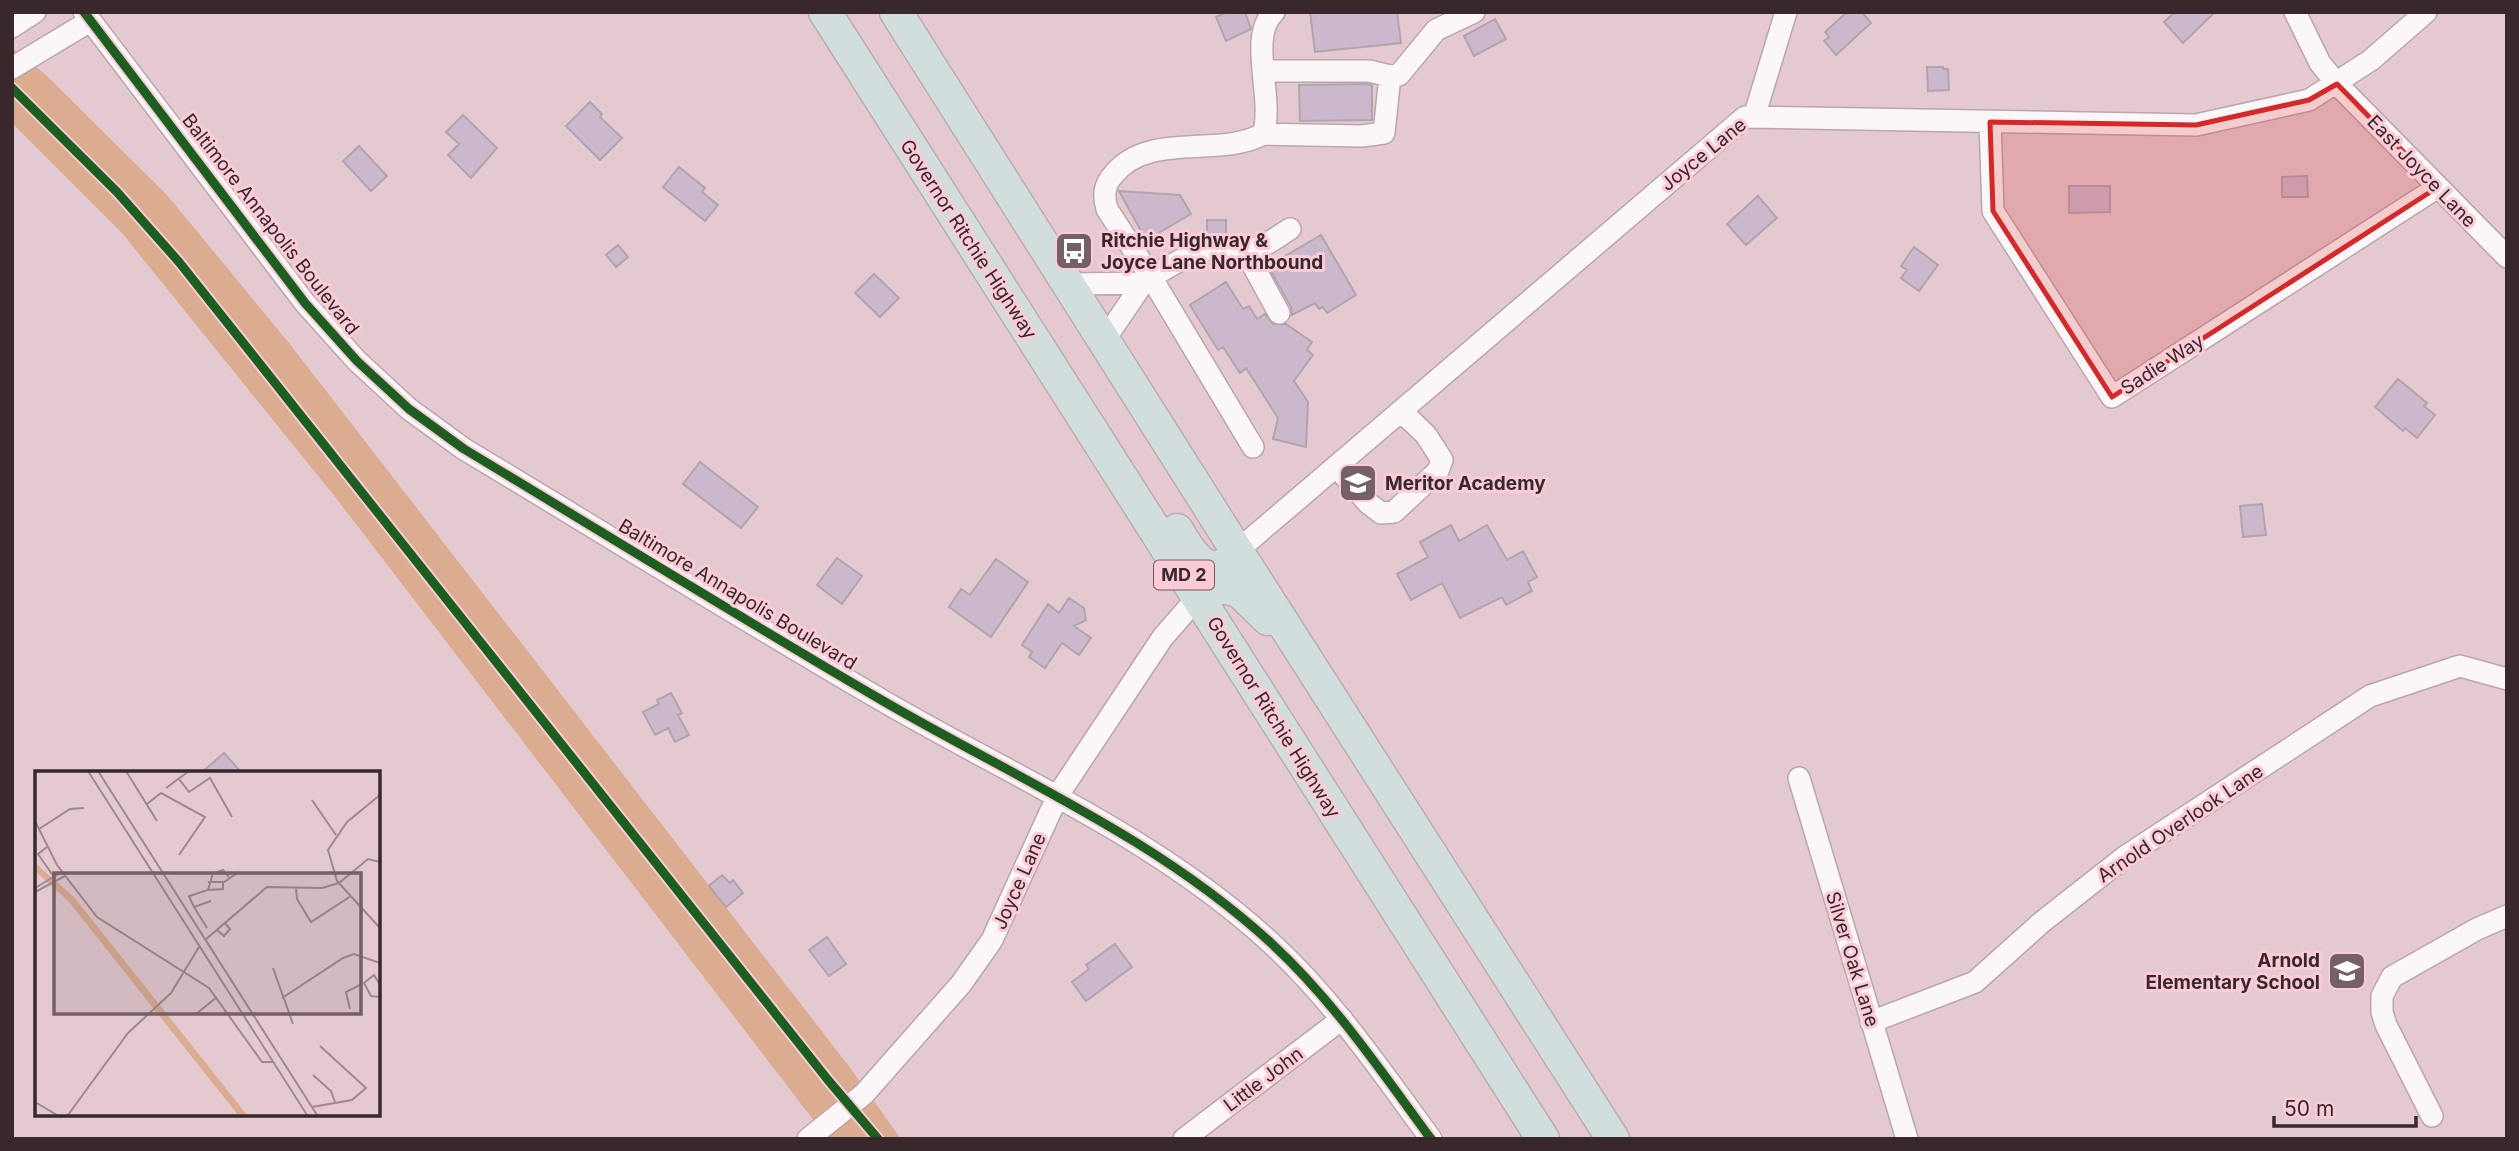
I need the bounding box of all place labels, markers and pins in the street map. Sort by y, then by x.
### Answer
place label: Ritchie Highway & Joyce Lane Northbound [1101,229,1323,274]
bus stop icon: Ritchie Highway & Joyce Lane Northbound [1053,230,1095,272]
school or university icon: Meritor Academy [1337,462,1379,504]
place label: Meritor Academy [1385,472,1546,495]
place label: Arnold Elementary School [2146,949,2320,994]
school or university icon: Arnold Elementary School [2326,950,2368,992]

